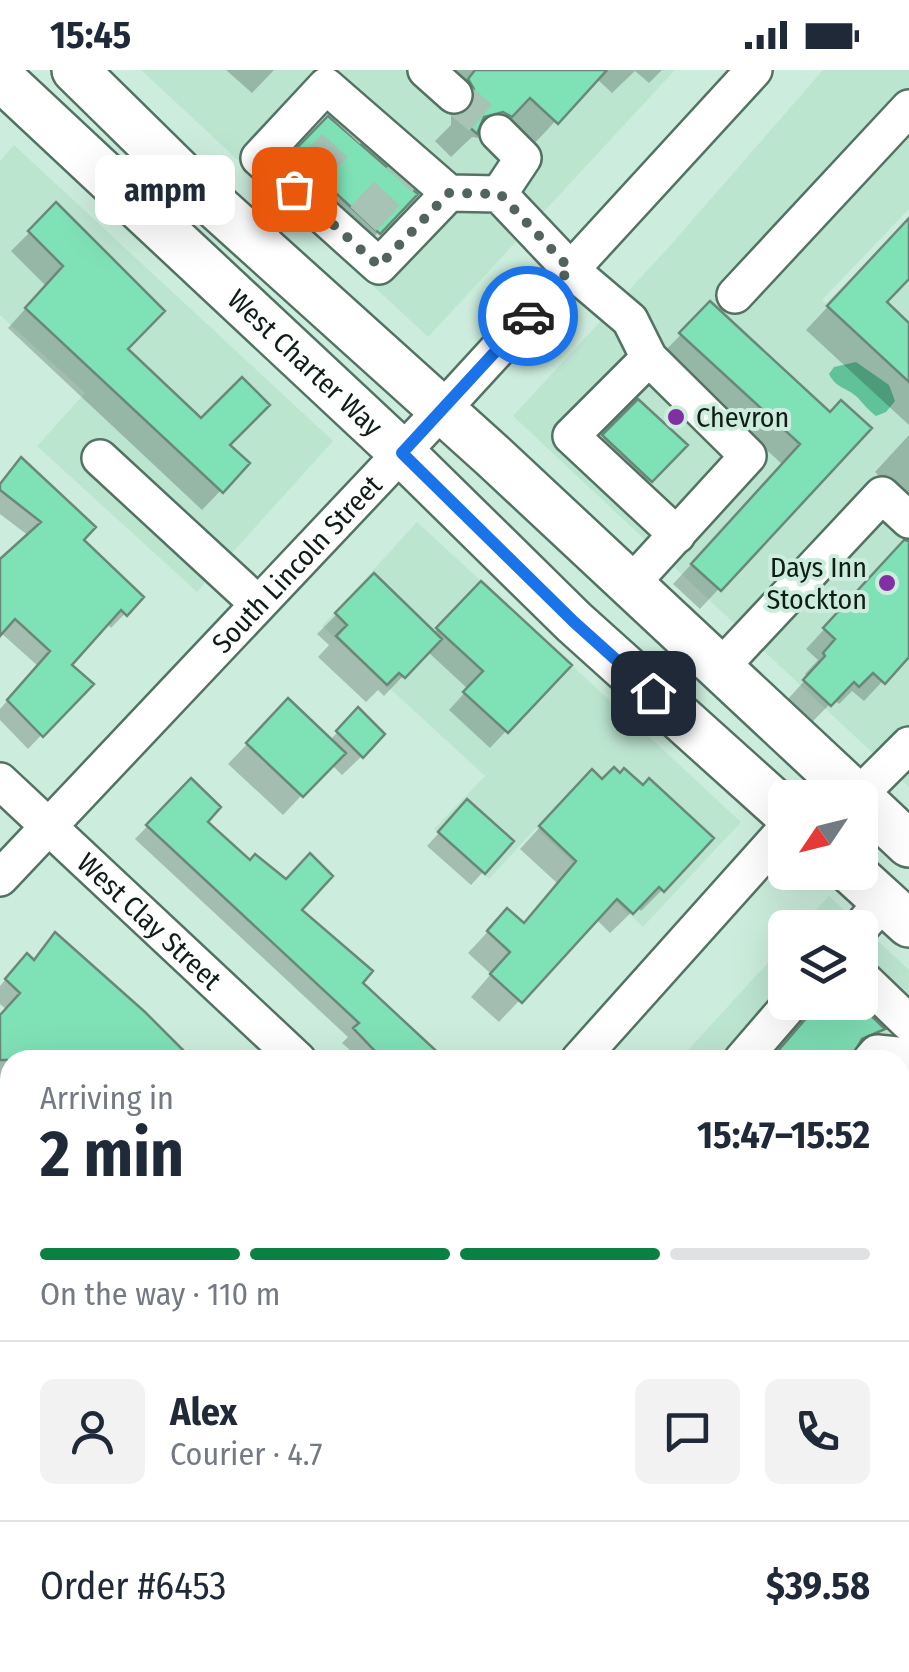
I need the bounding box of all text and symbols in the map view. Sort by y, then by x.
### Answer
text: 15:45 [50,12,131,58]
pin [252,147,337,232]
callout: ampm [94,154,234,224]
icon: bag [267,162,322,217]
text: ampm [124,171,206,209]
courier [478,266,578,366]
street label: West Charter Way [221,282,390,443]
icon: car [501,289,556,344]
place label: Chevron [696,401,789,434]
marker: Chevron [665,406,687,428]
street label: South Lincoln Street [205,468,389,660]
place label: Days Inn Stockton [766,551,867,616]
marker: Days Inn Stockton [876,572,898,594]
pin [611,651,696,736]
icon: home [626,666,681,721]
north arrow [768,780,878,890]
map controls [768,780,878,1020]
street label: West Clay Street [71,846,229,997]
button: layers [768,910,878,1020]
text: Arriving in [40,1079,174,1117]
text: 15:47–15:52 [697,1112,870,1158]
text: 2 min [40,1115,184,1193]
text: On the way · 110 m [40,1275,280,1313]
button: person [40,1379,145,1484]
button: chat [635,1379,740,1484]
button: phone [765,1379,870,1484]
text: Alex [170,1389,237,1435]
text: Courier · 4.7 [170,1435,322,1473]
text: Order #6453 [40,1563,227,1609]
text: $39.58 [766,1563,870,1609]

